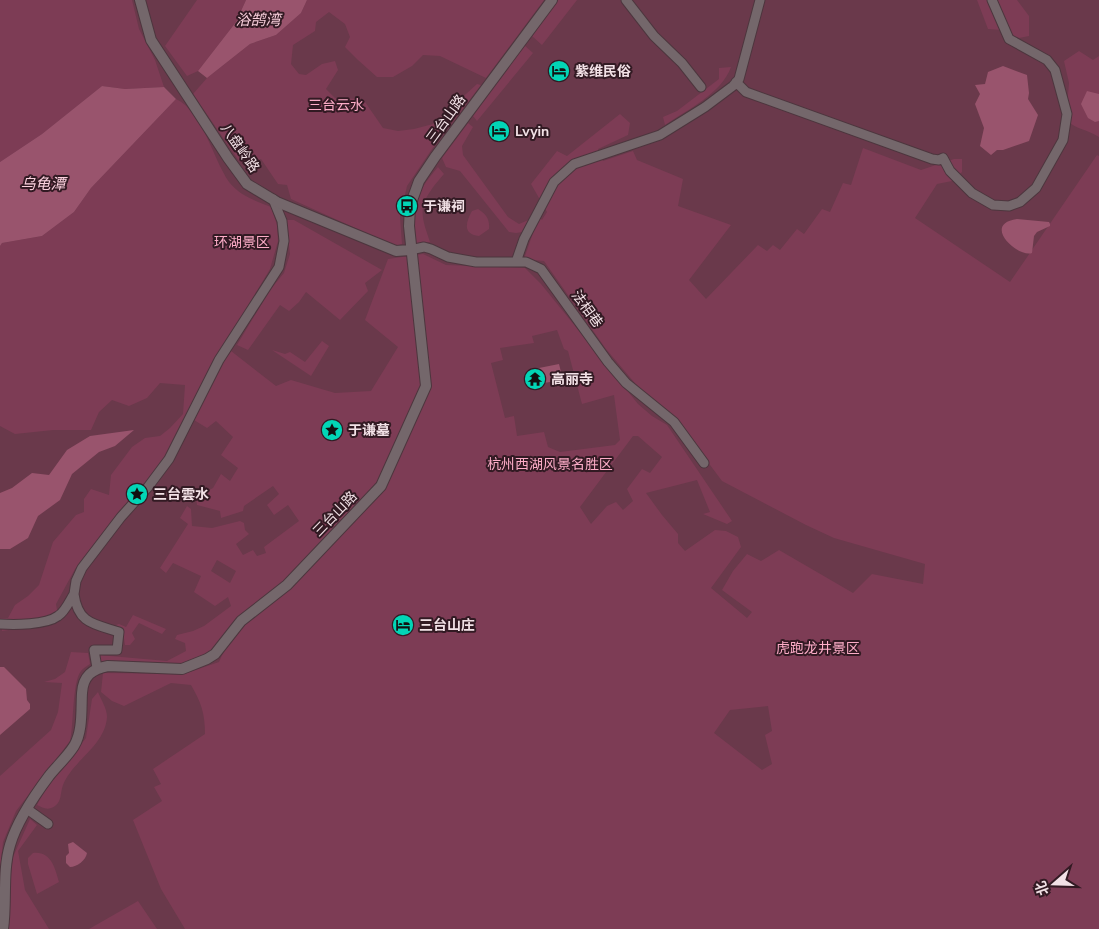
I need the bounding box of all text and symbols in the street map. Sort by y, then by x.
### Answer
water label: 浴鹄湾 [235,10,283,30]
hotel icon: 紫维民俗 [547,59,571,83]
place label: 紫维民俗 [575,62,631,81]
street label: 三台山路 [422,91,470,147]
park label: 三台云水 [308,96,364,115]
hotel icon: Lvyin [487,119,511,143]
street label: 八盘岭路 [216,120,264,176]
place label: Lvyin [515,122,549,141]
water label: 乌龟潭 [20,174,68,194]
bus stop icon: 于谦祠 [395,194,419,218]
place label: 于谦祠 [423,197,465,216]
park label: 环湖景区 [214,233,270,252]
street label: 法相巷 [567,286,607,332]
temple icon: 高丽寺 [523,367,547,391]
place label: 高丽寺 [551,370,593,389]
place icon: 于谦墓 [320,418,344,442]
place label: 于谦墓 [348,421,390,440]
park label: 杭州西湖风景名胜区 [487,455,613,474]
place icon: 三台雲水 [125,482,149,506]
place label: 三台雲水 [153,485,209,504]
street label: 三台山路 [309,487,361,541]
hotel icon: 三台山庄 [391,613,415,637]
place label: 三台山庄 [419,616,475,635]
park label: 虎跑龙井景区 [776,639,860,658]
north arrow [1029,859,1079,909]
text: 北 [1031,878,1054,898]

